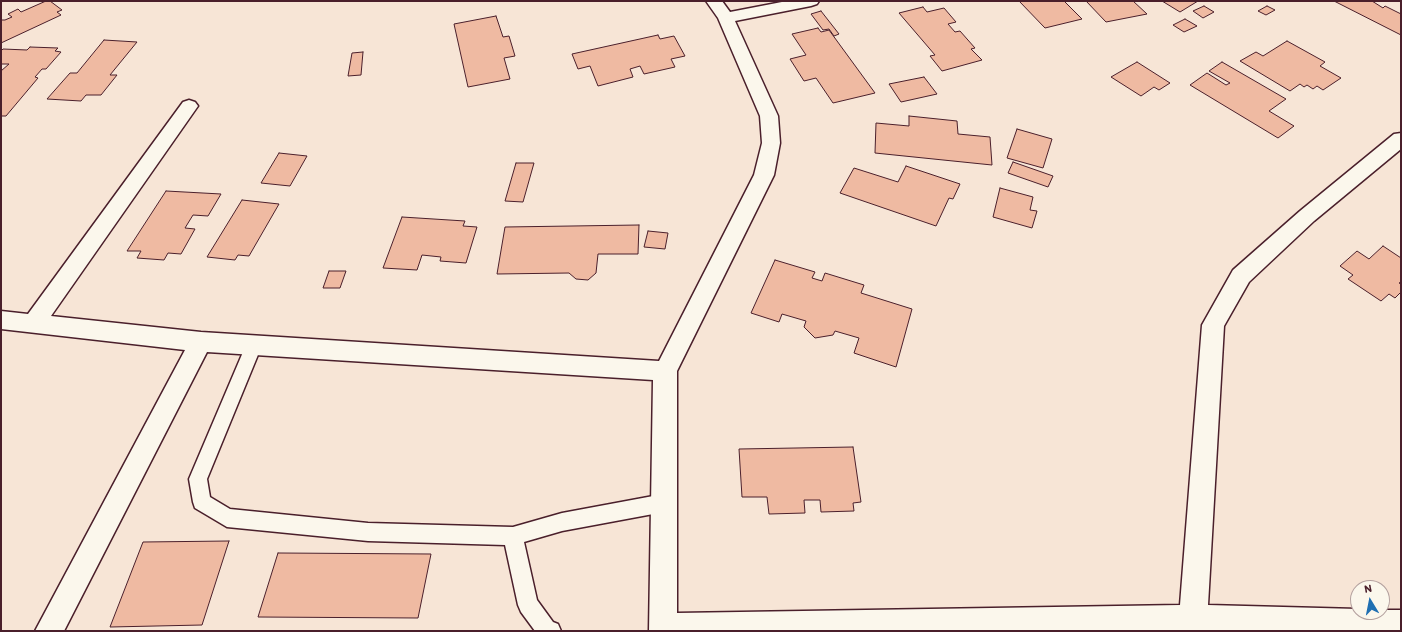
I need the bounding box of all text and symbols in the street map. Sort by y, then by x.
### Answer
north arrow [1350,580,1390,620]
text: N [1363,582,1373,596]

